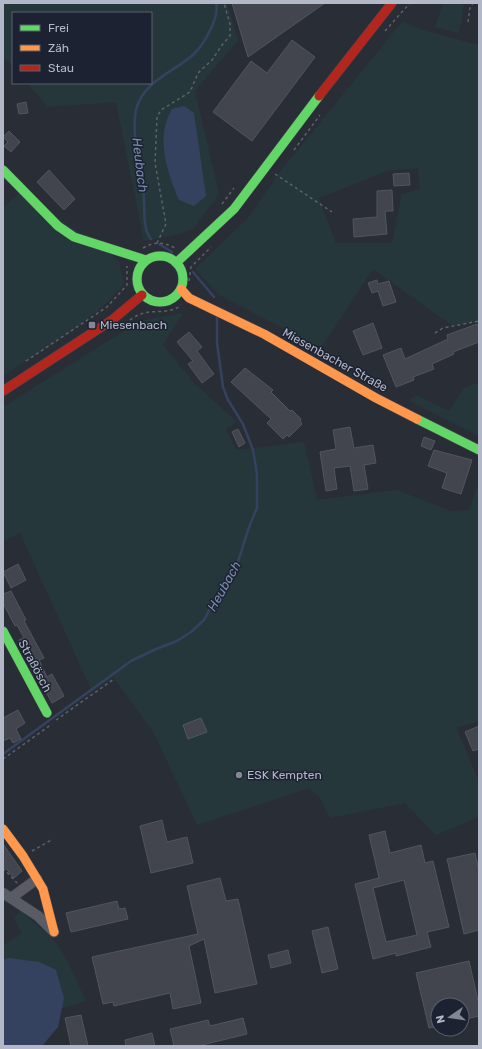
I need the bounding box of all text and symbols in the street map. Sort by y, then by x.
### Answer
legend [12,12,152,84]
text: Frei [48,21,69,35]
text: Zäh [48,41,69,55]
text: Stau [48,61,74,75]
water label: Heubach [129,137,151,193]
place label: Miesenbach [100,318,167,332]
marker: Miesenbach [87,320,97,330]
street label: Miesenbacher Straße [280,325,390,395]
water label: Heubach [204,558,244,614]
street label: Straßösch [15,637,55,695]
place label: ESK Kempten [247,768,322,782]
marker: ESK Kempten [234,770,244,780]
north arrow [430,997,470,1037]
text: N [434,1014,448,1024]

